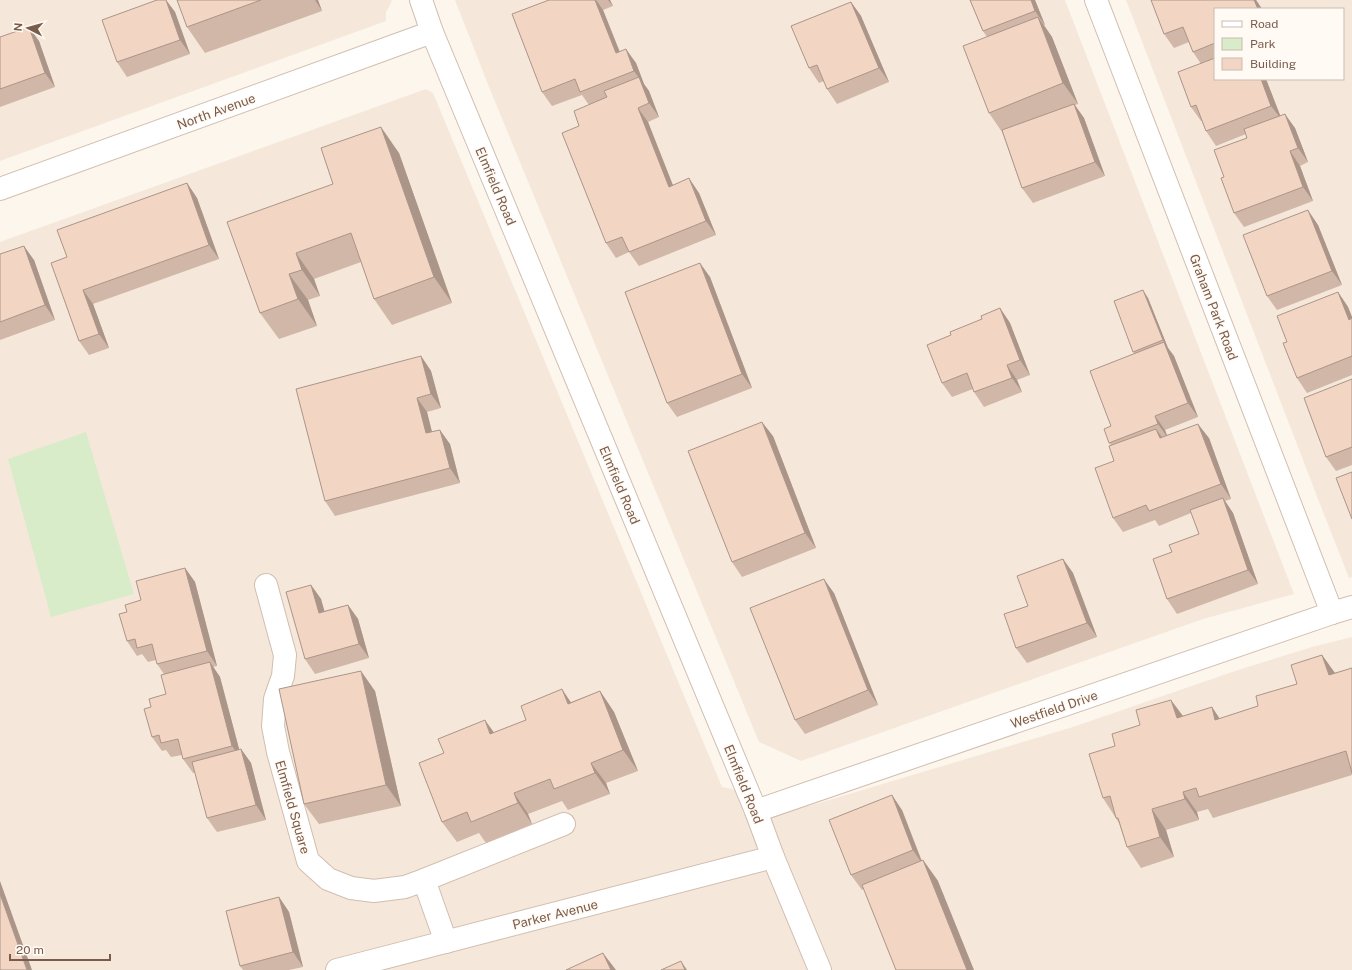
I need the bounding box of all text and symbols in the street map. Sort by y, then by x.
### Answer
north arrow [8,8,48,48]
legend [1214,8,1344,80]
text: Road [1250,17,1278,31]
text: N [12,22,24,32]
text: Park [1250,37,1276,51]
text: Building [1250,57,1296,71]
street label: North Avenue [175,90,257,133]
street label: Elmfield Road [472,145,519,228]
street label: Graham Park Road [1186,252,1241,362]
street label: Elmfield Road [596,444,643,527]
street label: Westfield Drive [1009,688,1100,731]
street label: Elmfield Road [721,743,766,826]
street label: Elmfield Square [272,759,313,856]
street label: Parker Avenue [511,897,599,932]
scale bar [10,936,110,962]
text: 20 m [16,943,44,957]

